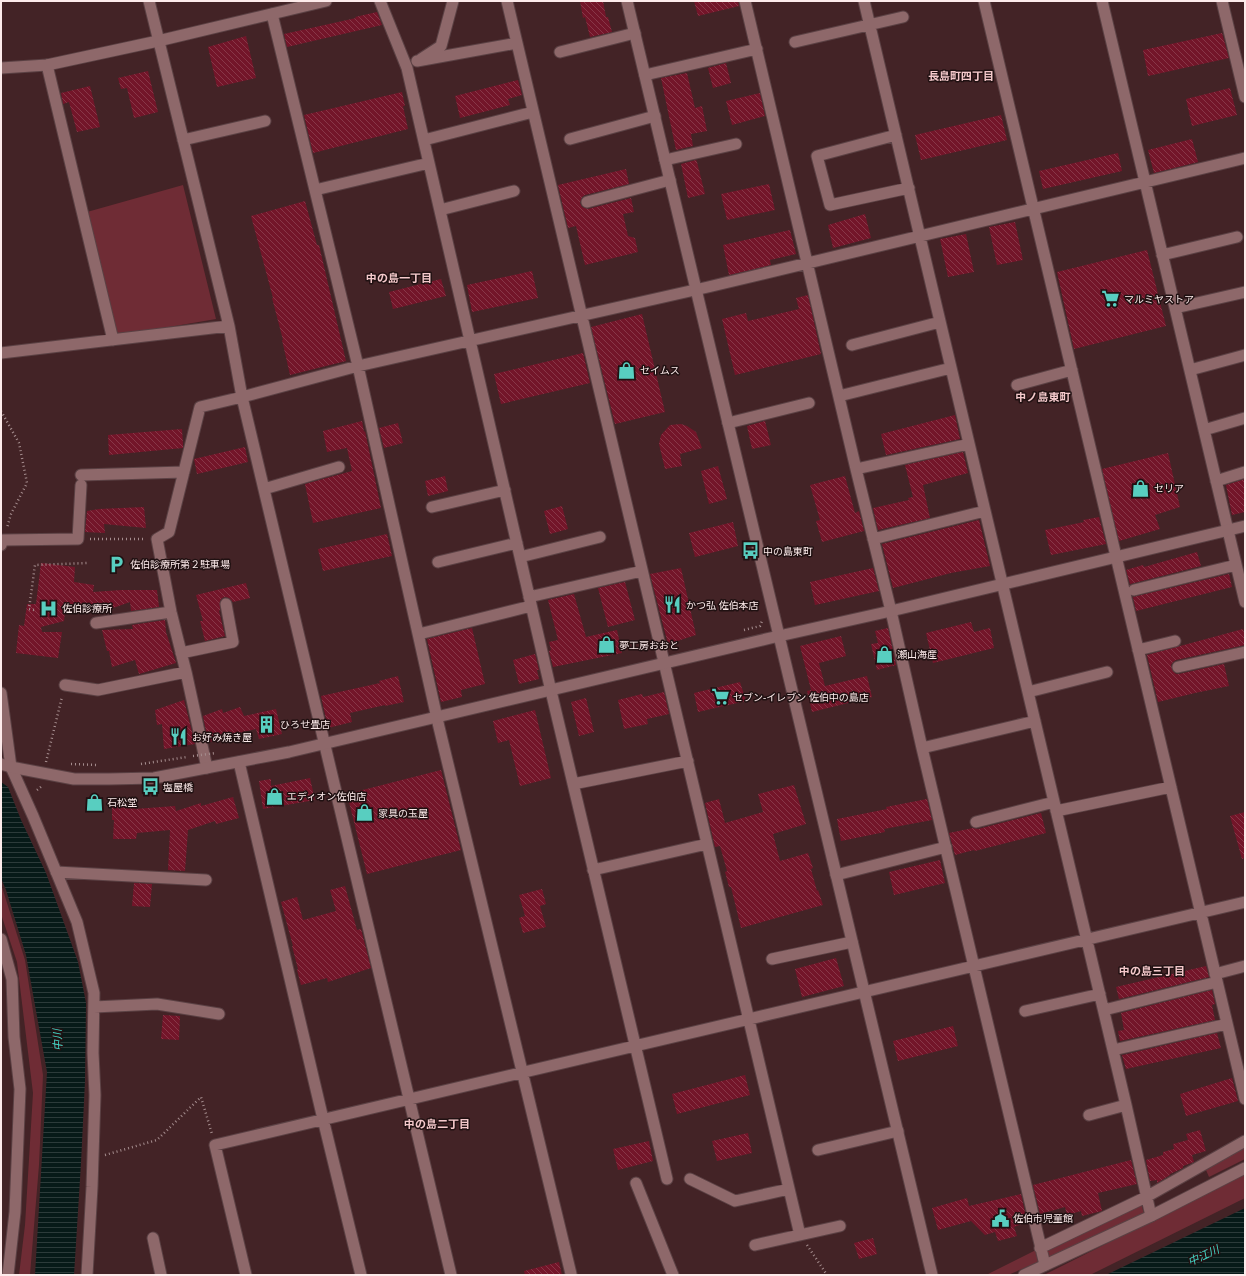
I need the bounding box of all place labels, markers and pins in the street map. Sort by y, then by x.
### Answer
supermarket icon: マルミヤストア [1101,289,1121,309]
place label: マルミヤストア [1124,292,1194,306]
shop icon: セイムス [617,360,637,380]
place label: セイムス [640,363,680,377]
shop icon: セリア [1131,478,1151,498]
place label: セリア [1154,481,1184,495]
bus stop icon: 中の島東町 [740,541,760,561]
place label: 中の島東町 [763,544,813,558]
parking icon: 佐伯診療所第２駐車場 [107,554,127,574]
place label: 佐伯診療所第２駐車場 [130,557,230,571]
restaurant icon: かつ弘 佐伯本店 [663,595,683,615]
hospital icon: 佐伯診療所 [39,598,59,618]
place label: かつ弘 佐伯本店 [686,598,759,612]
place label: 佐伯診療所 [62,601,112,615]
shop icon: 夢工房おおと [596,635,616,655]
place label: 夢工房おおと [619,638,679,652]
shop icon: 瀬山海産 [874,644,894,664]
place label: 瀬山海産 [897,647,937,661]
supermarket icon: セブン-イレブン 佐伯中の島店 [710,687,730,707]
place label: セブン-イレブン 佐伯中の島店 [733,690,869,704]
building icon: ひろせ畳店 [257,714,277,734]
place label: ひろせ畳店 [280,717,330,731]
restaurant icon: お好み焼き屋 [169,727,189,747]
place label: お好み焼き屋 [192,730,252,744]
bus stop icon: 塩屋橋 [140,777,160,797]
place label: 塩屋橋 [163,780,193,794]
shop icon: エディオン佐伯店 [264,786,284,806]
place label: エディオン佐伯店 [287,789,366,803]
shop icon: 石松堂 [84,792,104,812]
place label: 石松堂 [107,795,137,809]
shop icon: 家具の玉屋 [355,803,375,823]
place label: 家具の玉屋 [378,806,428,820]
public building icon: 佐伯市児童館 [990,1208,1010,1228]
place label: 佐伯市児童館 [1013,1211,1073,1225]

